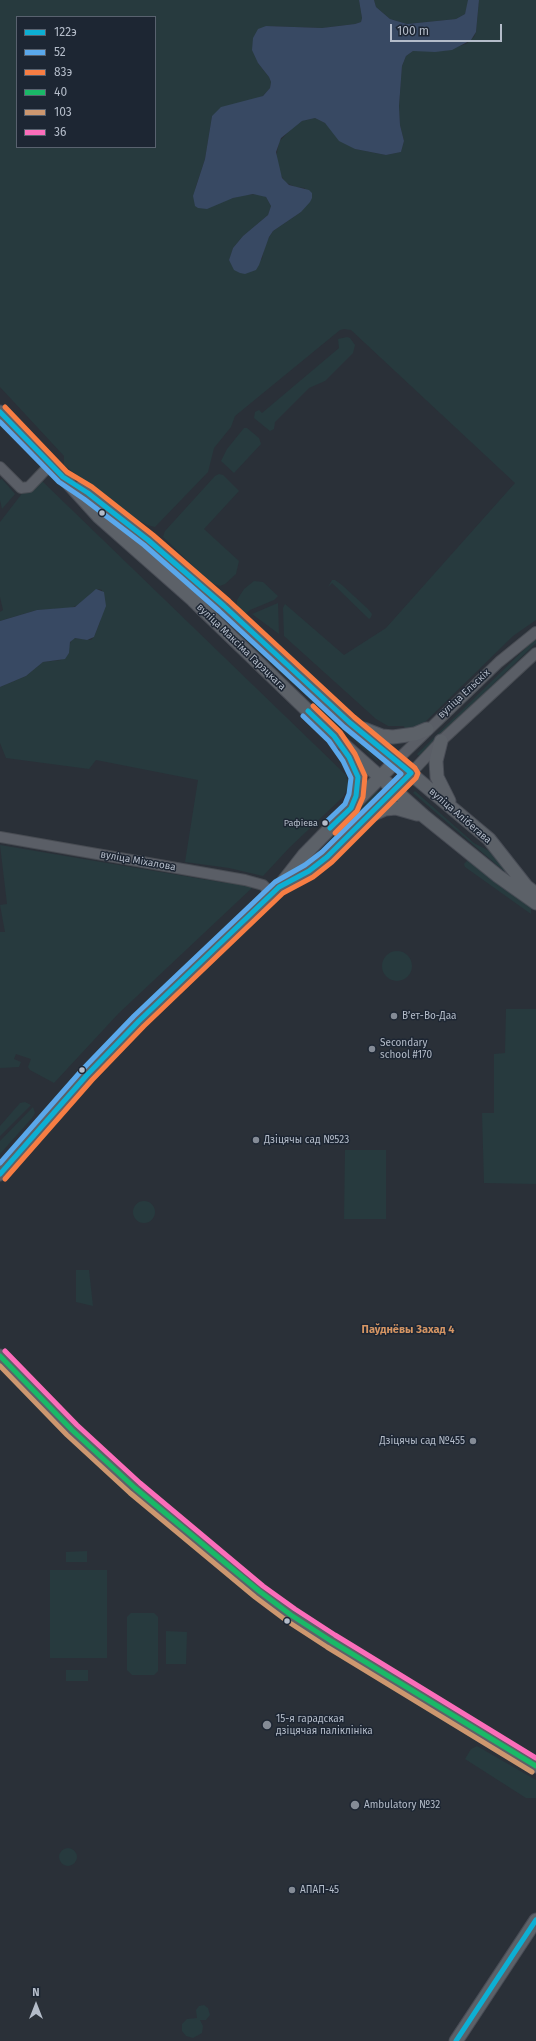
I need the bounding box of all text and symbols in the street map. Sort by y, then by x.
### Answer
legend [16,16,156,148]
scale bar [392,16,504,42]
text: 100 m [397,24,429,38]
text: 122э [54,25,77,39]
text: 52 [54,45,66,59]
text: 83э [54,65,72,79]
text: 40 [54,85,67,99]
text: 103 [54,105,72,119]
text: 36 [54,125,66,139]
unlabelled marker [97,508,107,518]
street label: вуліца Максіма Гарэцкага [194,601,288,693]
street label: вуліца Ельскіх [436,667,492,721]
street label: вуліца Алібегава [426,786,494,846]
place label: Рафіева [284,818,318,828]
marker: Рафіева [320,818,330,828]
street label: вуліца Міхалова [99,848,177,874]
place label: Вʼет-Во-Даа [402,1010,456,1022]
marker: Вʼет-Во-Даа [389,1011,399,1021]
place label: Secondary school #170 [380,1037,432,1060]
marker: Secondary school #170 [367,1044,377,1054]
unlabelled marker [77,1065,87,1075]
place label: Дзіцячы сад №523 [264,1134,349,1146]
marker: Дзіцячы сад №523 [251,1135,261,1145]
district label: Паўднёвы Захад 4 [362,1323,454,1337]
place label: Дзіцячы сад №455 [379,1435,465,1447]
marker: Дзіцячы сад №455 [468,1436,478,1446]
unlabelled marker [282,1616,292,1626]
place label: 15-я гарадская дзіцячая паліклініка [276,1713,373,1736]
marker: 15-я гарадская дзіцячая паліклініка [261,1719,273,1731]
marker: Ambulatory №32 [349,1799,361,1811]
place label: Ambulatory №32 [364,1799,440,1811]
place label: АПАП-45 [300,1884,339,1896]
marker: АПАП-45 [287,1885,297,1895]
north arrow [16,1985,56,2025]
text: N [32,1986,40,1999]

